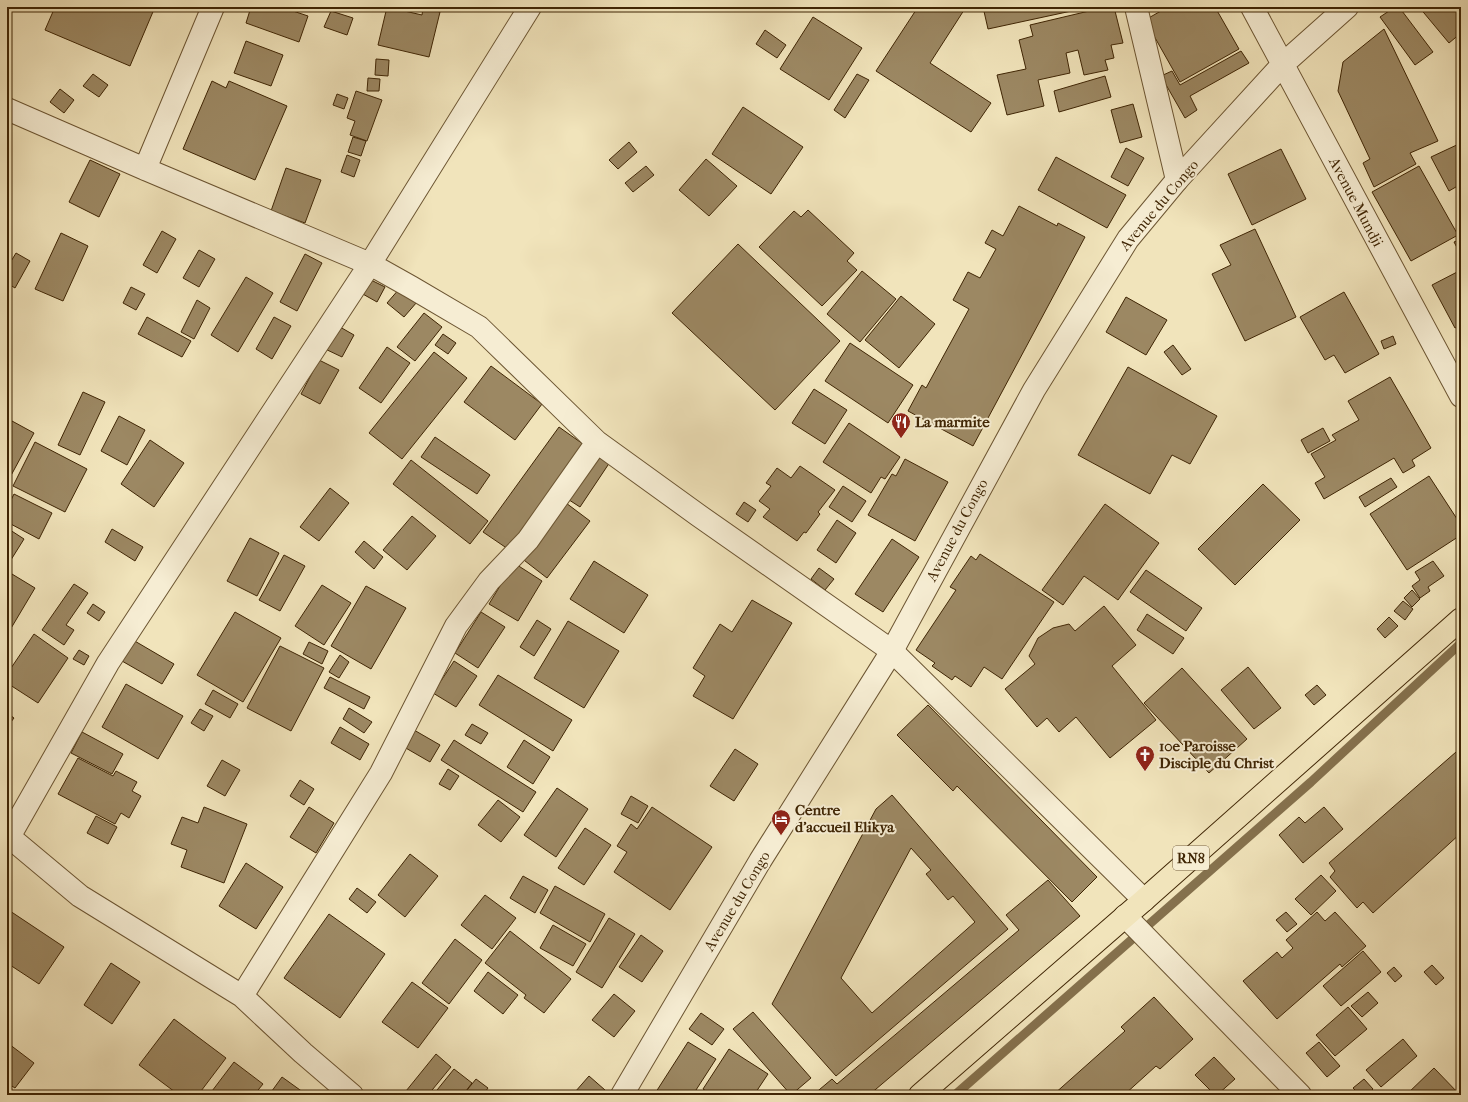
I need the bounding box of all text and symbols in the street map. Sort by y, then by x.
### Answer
street label: Avenue Mundji [1324,153,1387,250]
street label: Avenue du Congo [1115,156,1203,255]
restaurant icon: La marmite [890,411,912,439]
place label: La marmite [915,413,990,431]
street label: Avenue du Congo [922,475,992,585]
place label: 10e Paroisse Disciple du Christ [1159,737,1275,772]
church icon: 10e Paroisse Disciple du Christ [1134,744,1156,772]
place label: Centre d'accueil Elikya [795,801,895,836]
hotel icon: Centre d'accueil Elikya [770,808,792,836]
road number: RN8 [1173,846,1209,870]
street label: Avenue du Congo [700,847,774,955]

